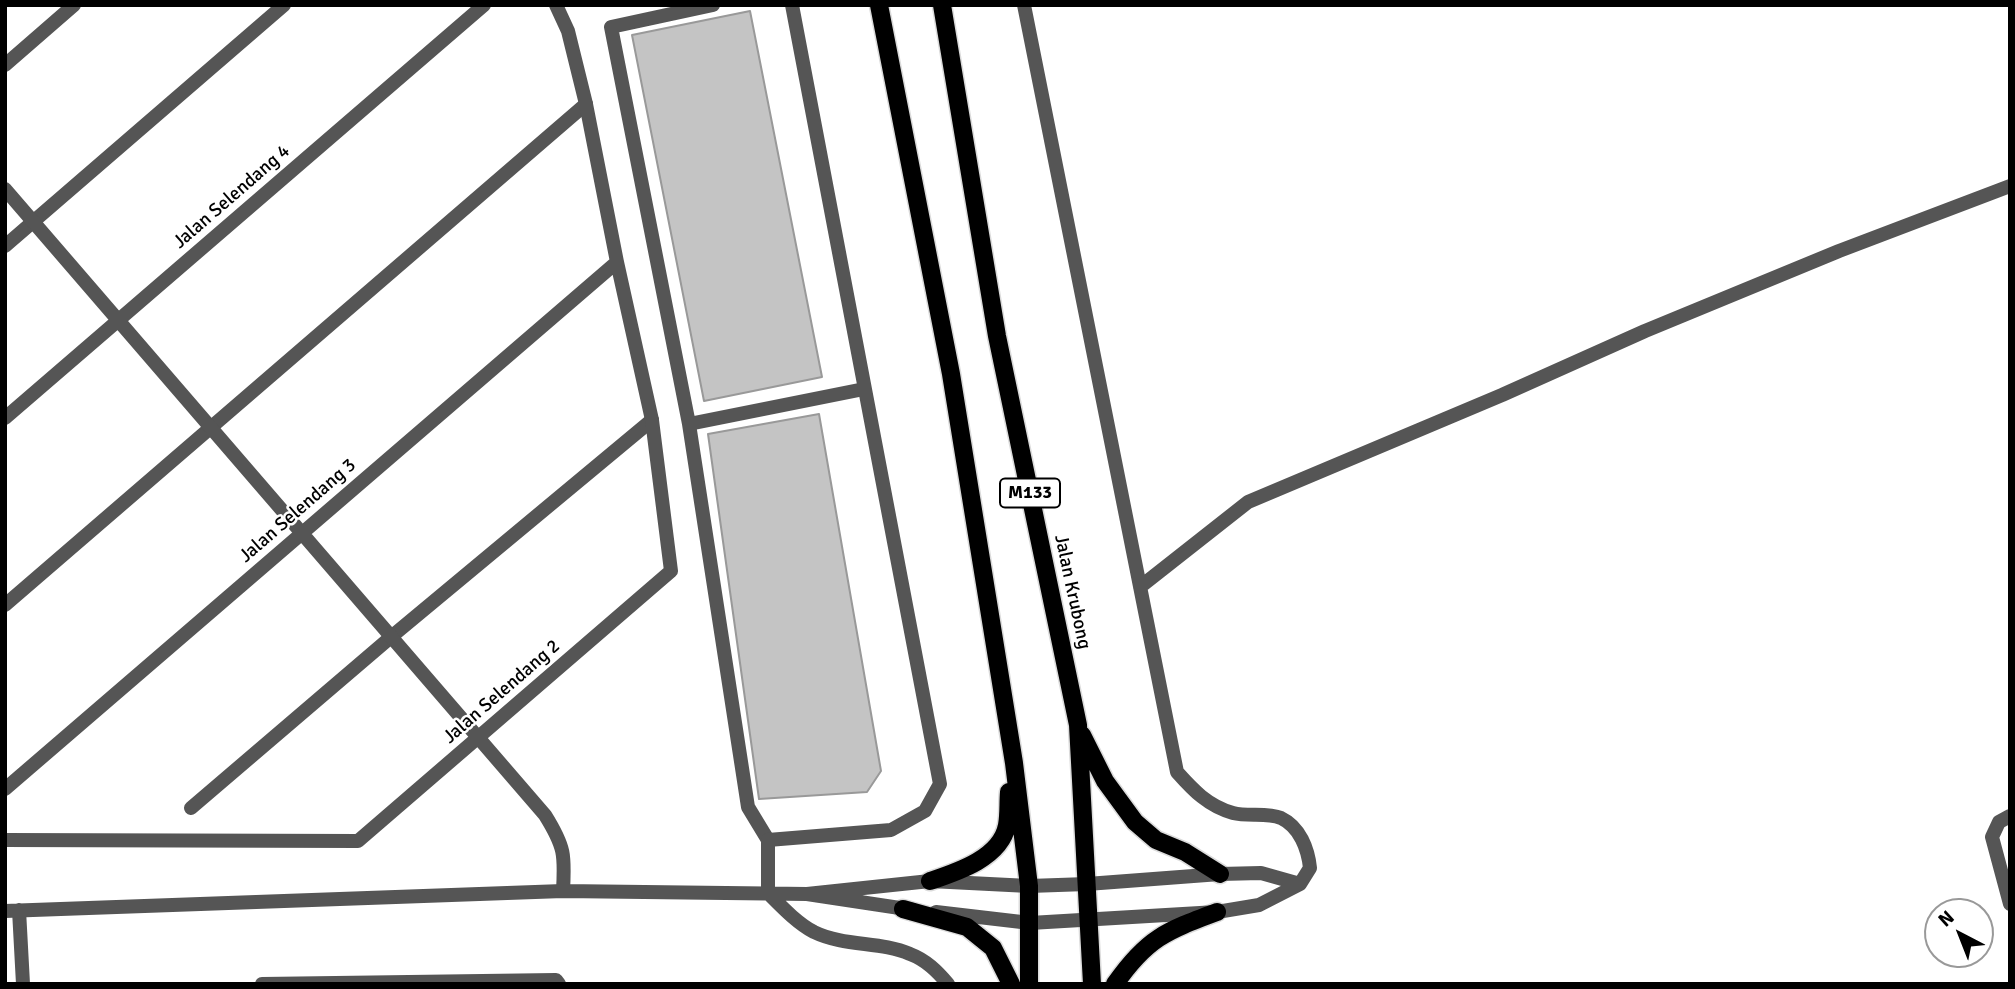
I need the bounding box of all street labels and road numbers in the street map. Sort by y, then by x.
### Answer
street label: Jalan Selendang 4 [169,140,295,254]
street label: Jalan Selendang 3 [235,454,361,568]
road number: M133 [1000,478,1060,508]
street label: Jalan Krubong [1049,533,1095,651]
street label: Jalan Selendang 2 [439,635,565,749]

